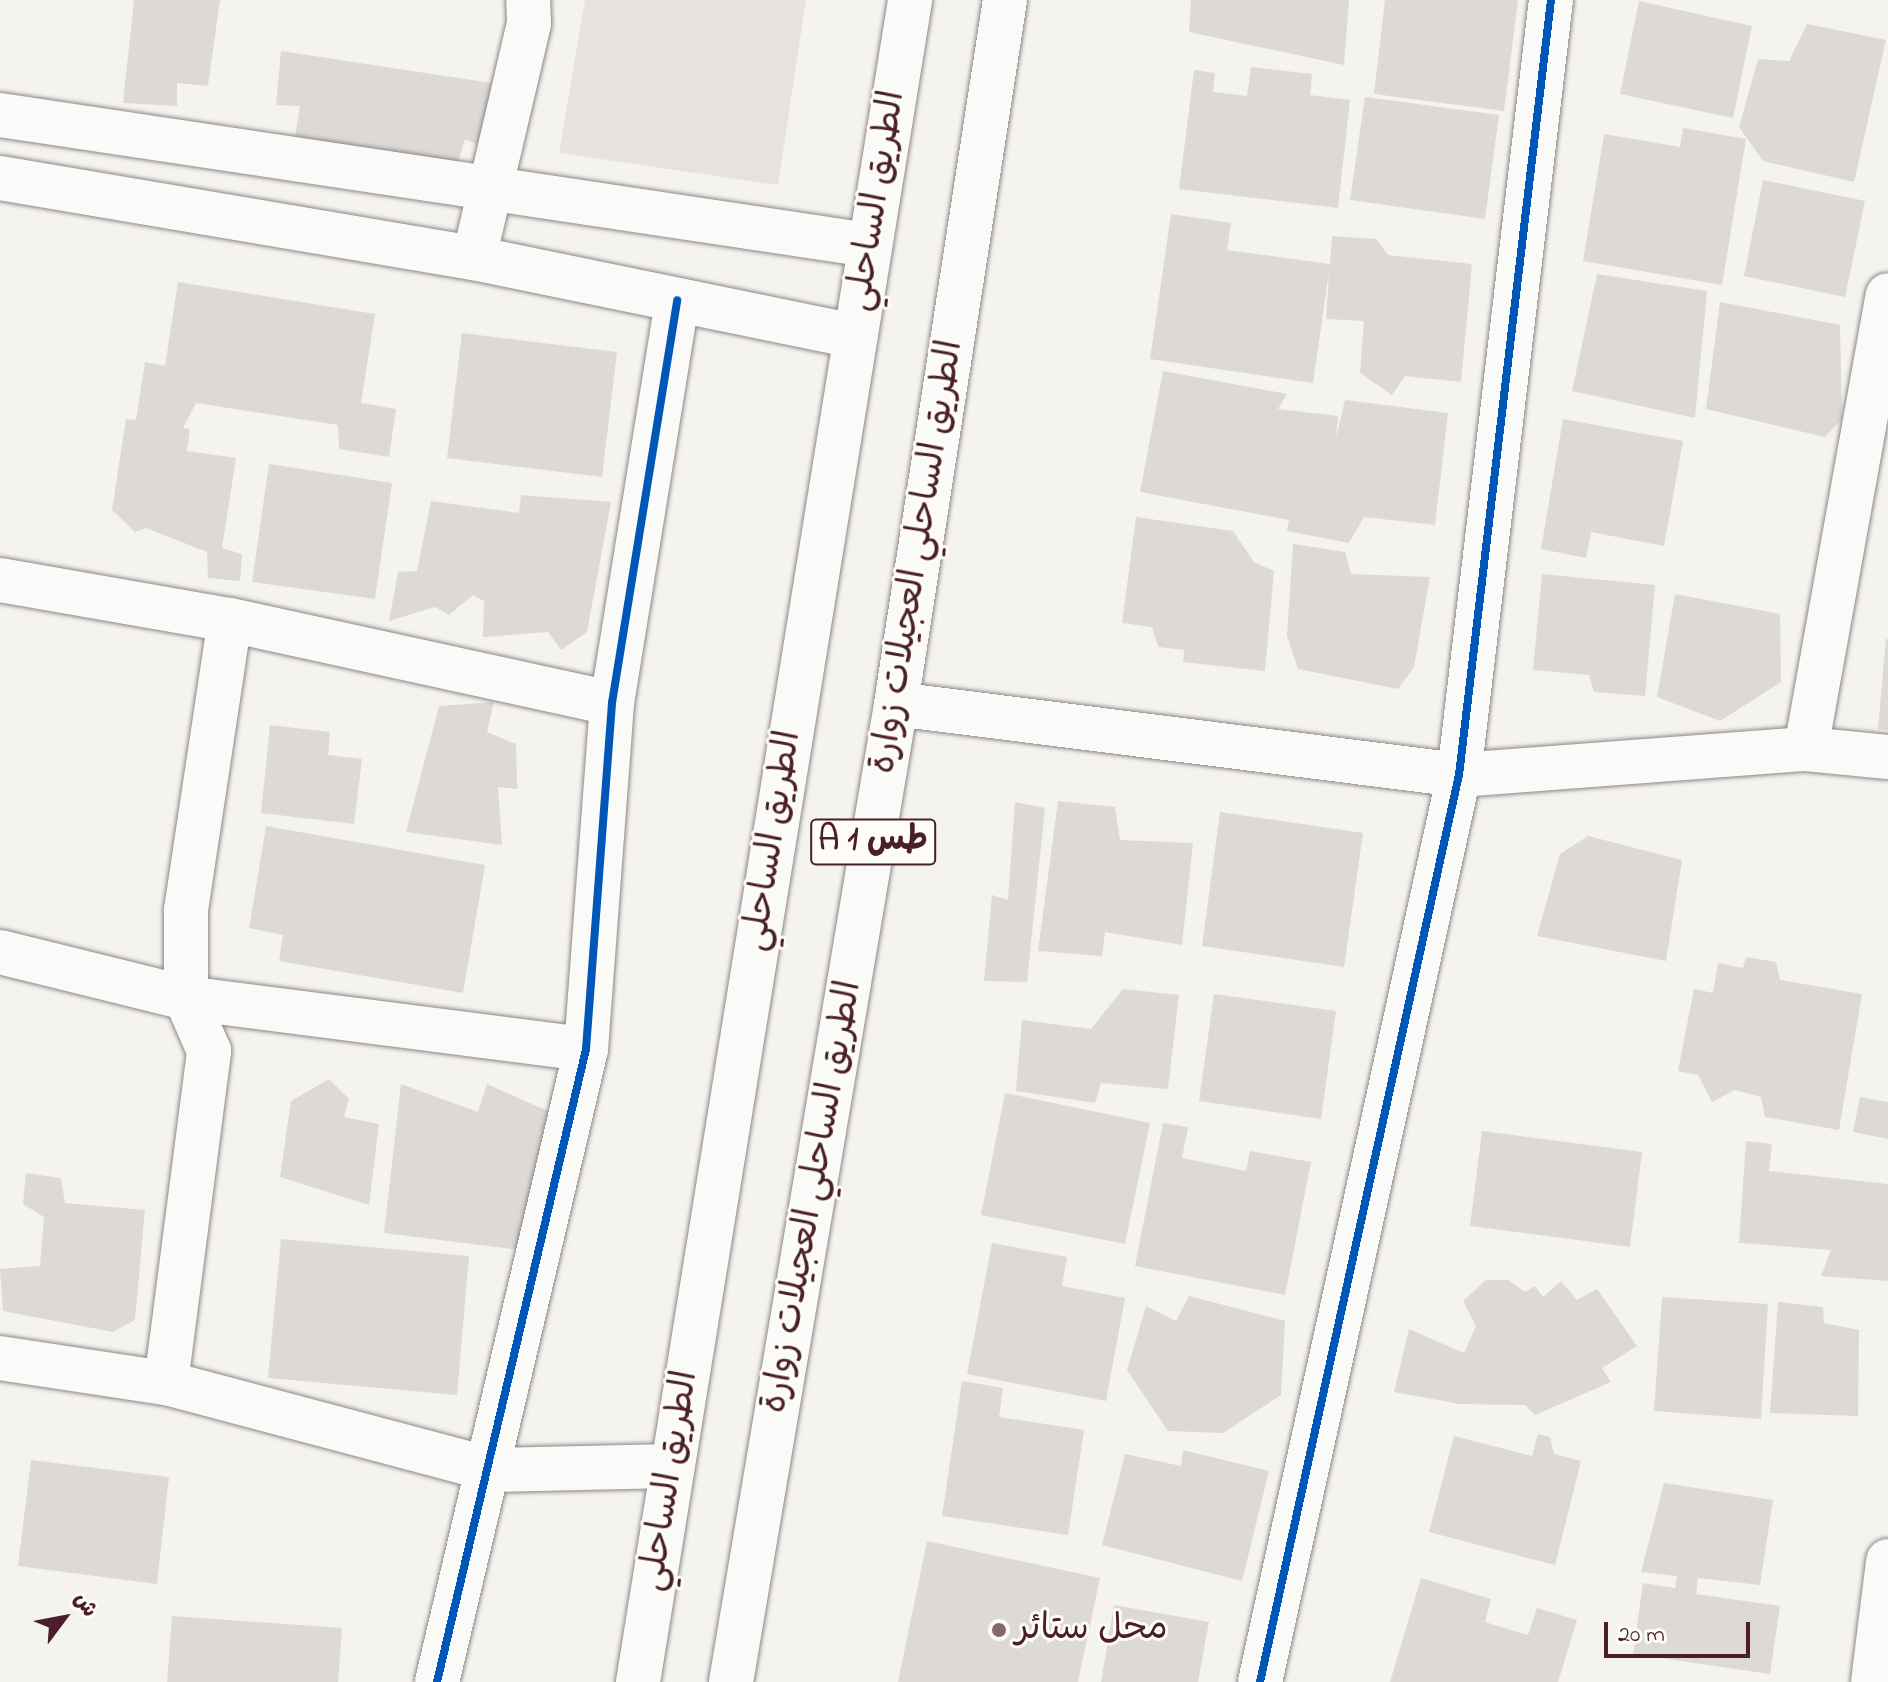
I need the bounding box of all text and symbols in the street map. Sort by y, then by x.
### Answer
street label: الطريق الساحلي [838,88,916,314]
street label: الطريق الساحلي العجيلات زوارة [862,337,974,777]
street label: الطريق الساحلي [734,728,812,954]
road number: A 1 طس [809,812,937,872]
street label: الطريق الساحلي العجيلات زوارة [754,978,872,1416]
street label: الطريق الساحلي [631,1368,709,1594]
north arrow [24,1578,104,1658]
text: ش [64,1587,104,1624]
scale bar [1608,1606,1754,1656]
place label: محل ستائر [1015,1608,1168,1652]
text: 20 m [1618,1618,1665,1653]
marker: محل ستائر [990,1621,1008,1639]

